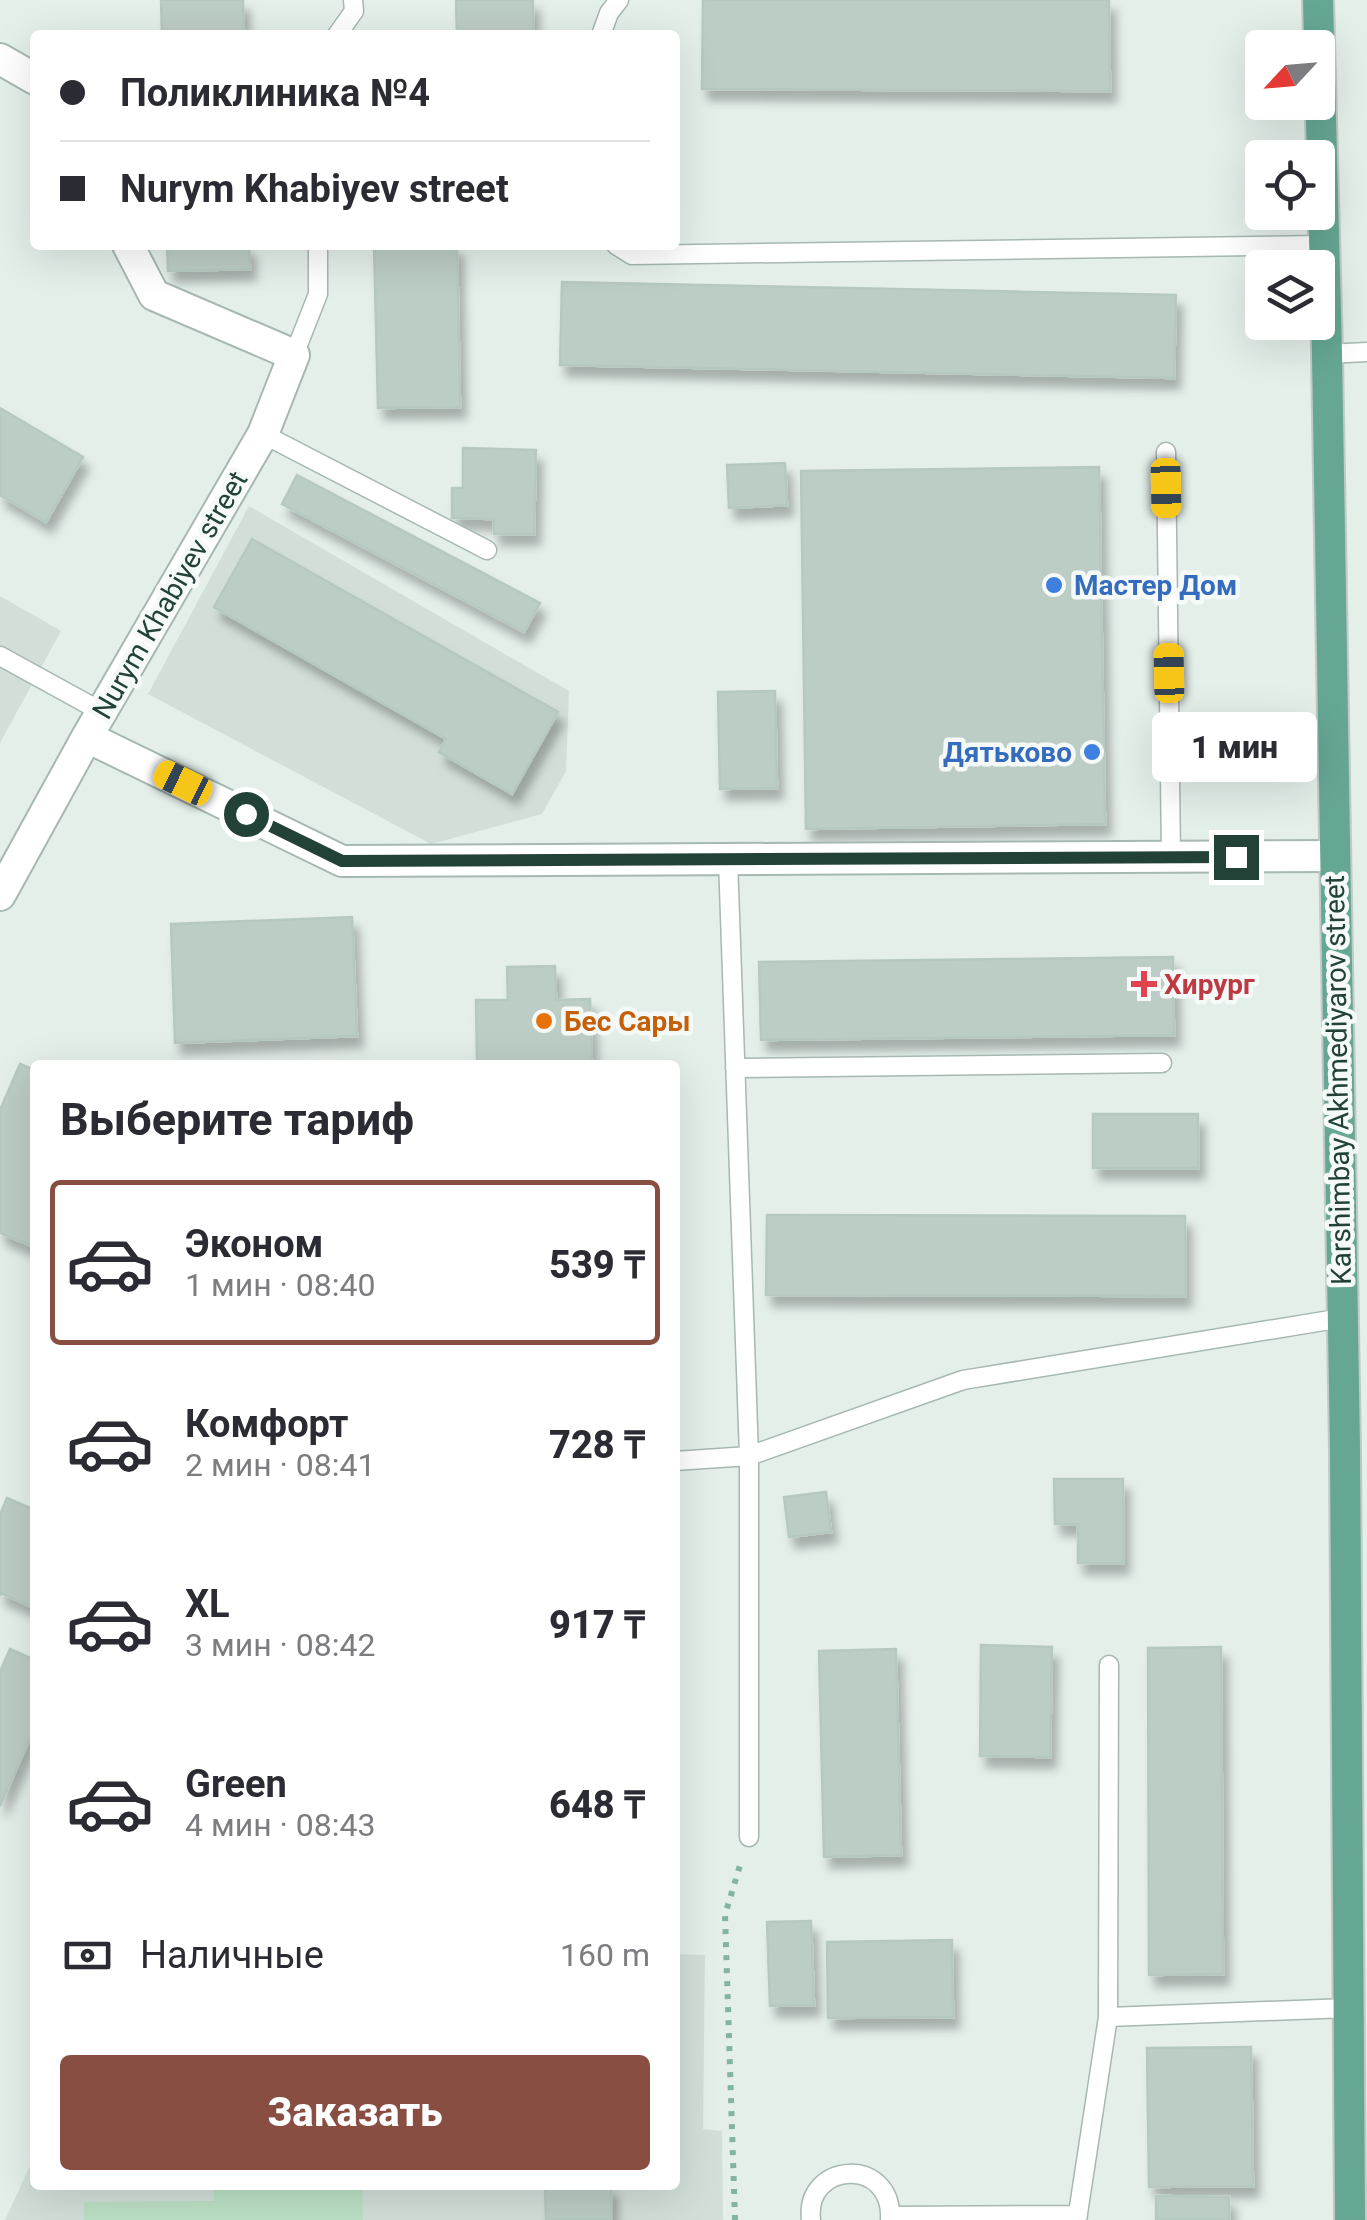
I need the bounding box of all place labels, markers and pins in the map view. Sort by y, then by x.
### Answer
place label: Мастер Дом [1074,569,1237,602]
marker: Мастер Дом [1043,574,1065,596]
place label: Дятьково [943,736,1072,769]
marker: Дятьково [1081,741,1103,763]
place label: Хирург [1164,968,1255,1001]
marker: Хирург [1133,973,1155,995]
place label: Бес Сары [564,1005,690,1038]
marker: Бес Сары [533,1010,555,1032]

